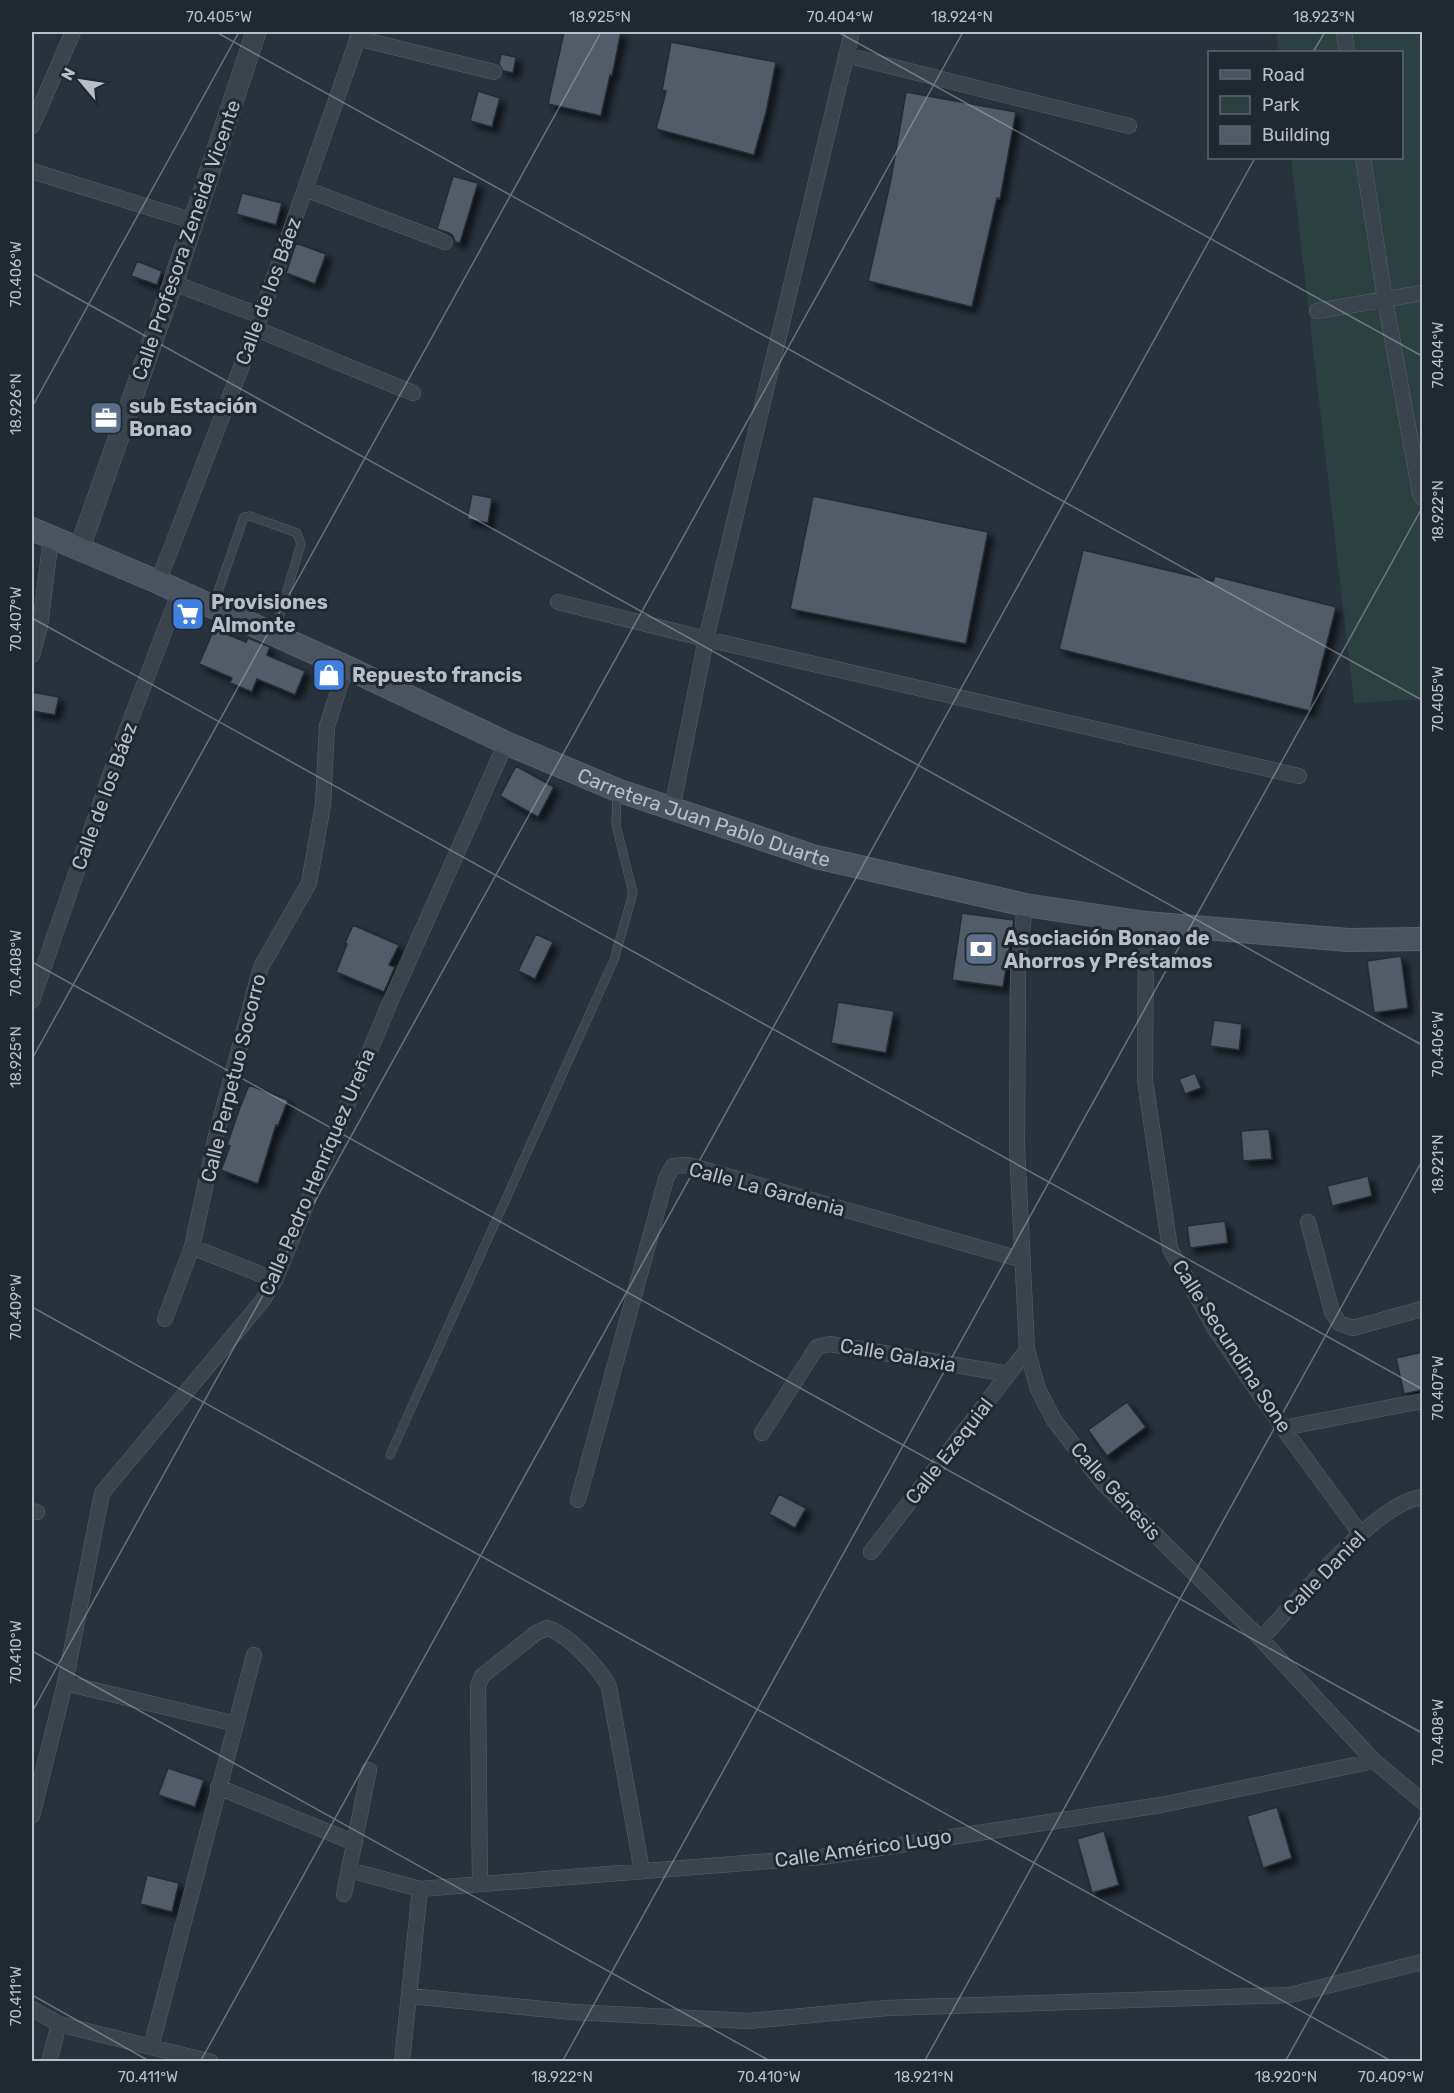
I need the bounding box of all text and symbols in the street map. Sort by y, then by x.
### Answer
text: 70.405°W [186,8,252,26]
text: 18.925°N [569,8,631,26]
text: 70.404°W [807,8,873,26]
text: 18.924°N [931,8,993,26]
text: 18.923°N [1293,8,1355,26]
north arrow [51,51,111,111]
legend [1208,51,1403,159]
text: N [57,64,79,84]
text: Road [1262,64,1305,86]
text: Park [1262,94,1300,116]
street label: Calle Profesora Zeneida Vicente [127,97,245,383]
text: Building [1262,124,1330,146]
street label: Calle de los Báez [230,214,306,368]
text: 70.406°W [7,241,25,307]
text: 70.404°W [1429,322,1447,388]
text: 18.926°N [7,373,25,435]
place label: sub Estación Bonao [129,394,257,441]
office icon: sub Estación Bonao [88,400,124,436]
text: 18.922°N [1429,480,1447,542]
text: 70.407°W [7,587,25,651]
place label: Provisiones Almonte [211,590,328,637]
supermarket icon: Provisiones Almonte [170,596,206,632]
shop icon: Repuesto francis [311,657,347,693]
place label: Repuesto francis [352,663,522,687]
text: 70.405°W [1429,666,1447,732]
street label: Calle de los Báez [66,719,142,873]
street label: Carretera Juan Pablo Duarte [574,763,833,872]
place label: Asociación Bonao de Ahorros y Préstamos [1004,926,1212,973]
text: 70.408°W [7,930,25,996]
bank icon: Asociación Bonao de Ahorros y Préstamos [963,931,999,967]
street label: Calle Perpetuo Socorro [195,971,271,1185]
text: 70.406°W [1429,1011,1447,1077]
text: 18.925°N [7,1026,25,1088]
street label: Calle Pedro Henríquez Ureña [254,1045,380,1299]
text: 18.921°N [1429,1134,1447,1194]
street label: Calle La Gardenia [686,1157,848,1221]
street label: Calle Secundina Sone [1167,1255,1297,1437]
text: 70.409°W [7,1274,25,1340]
street label: Calle Galaxia [838,1333,958,1377]
text: 70.407°W [1429,1356,1447,1420]
street label: Calle Ezequial [900,1393,998,1509]
street label: Calle Génesis [1066,1437,1166,1545]
street label: Calle Daniel [1278,1526,1370,1620]
text: 70.410°W [7,1620,25,1684]
text: 70.408°W [1429,1699,1447,1765]
street label: Calle Américo Lugo [773,1824,953,1872]
text: 70.411°W [7,1966,25,2026]
text: 70.411°W [118,2068,178,2086]
text: 18.922°N [531,2068,593,2086]
text: 70.410°W [737,2068,801,2086]
text: 18.921°N [894,2068,954,2086]
text: 18.920°N [1255,2068,1317,2086]
text: 70.409°W [1358,2068,1424,2086]

